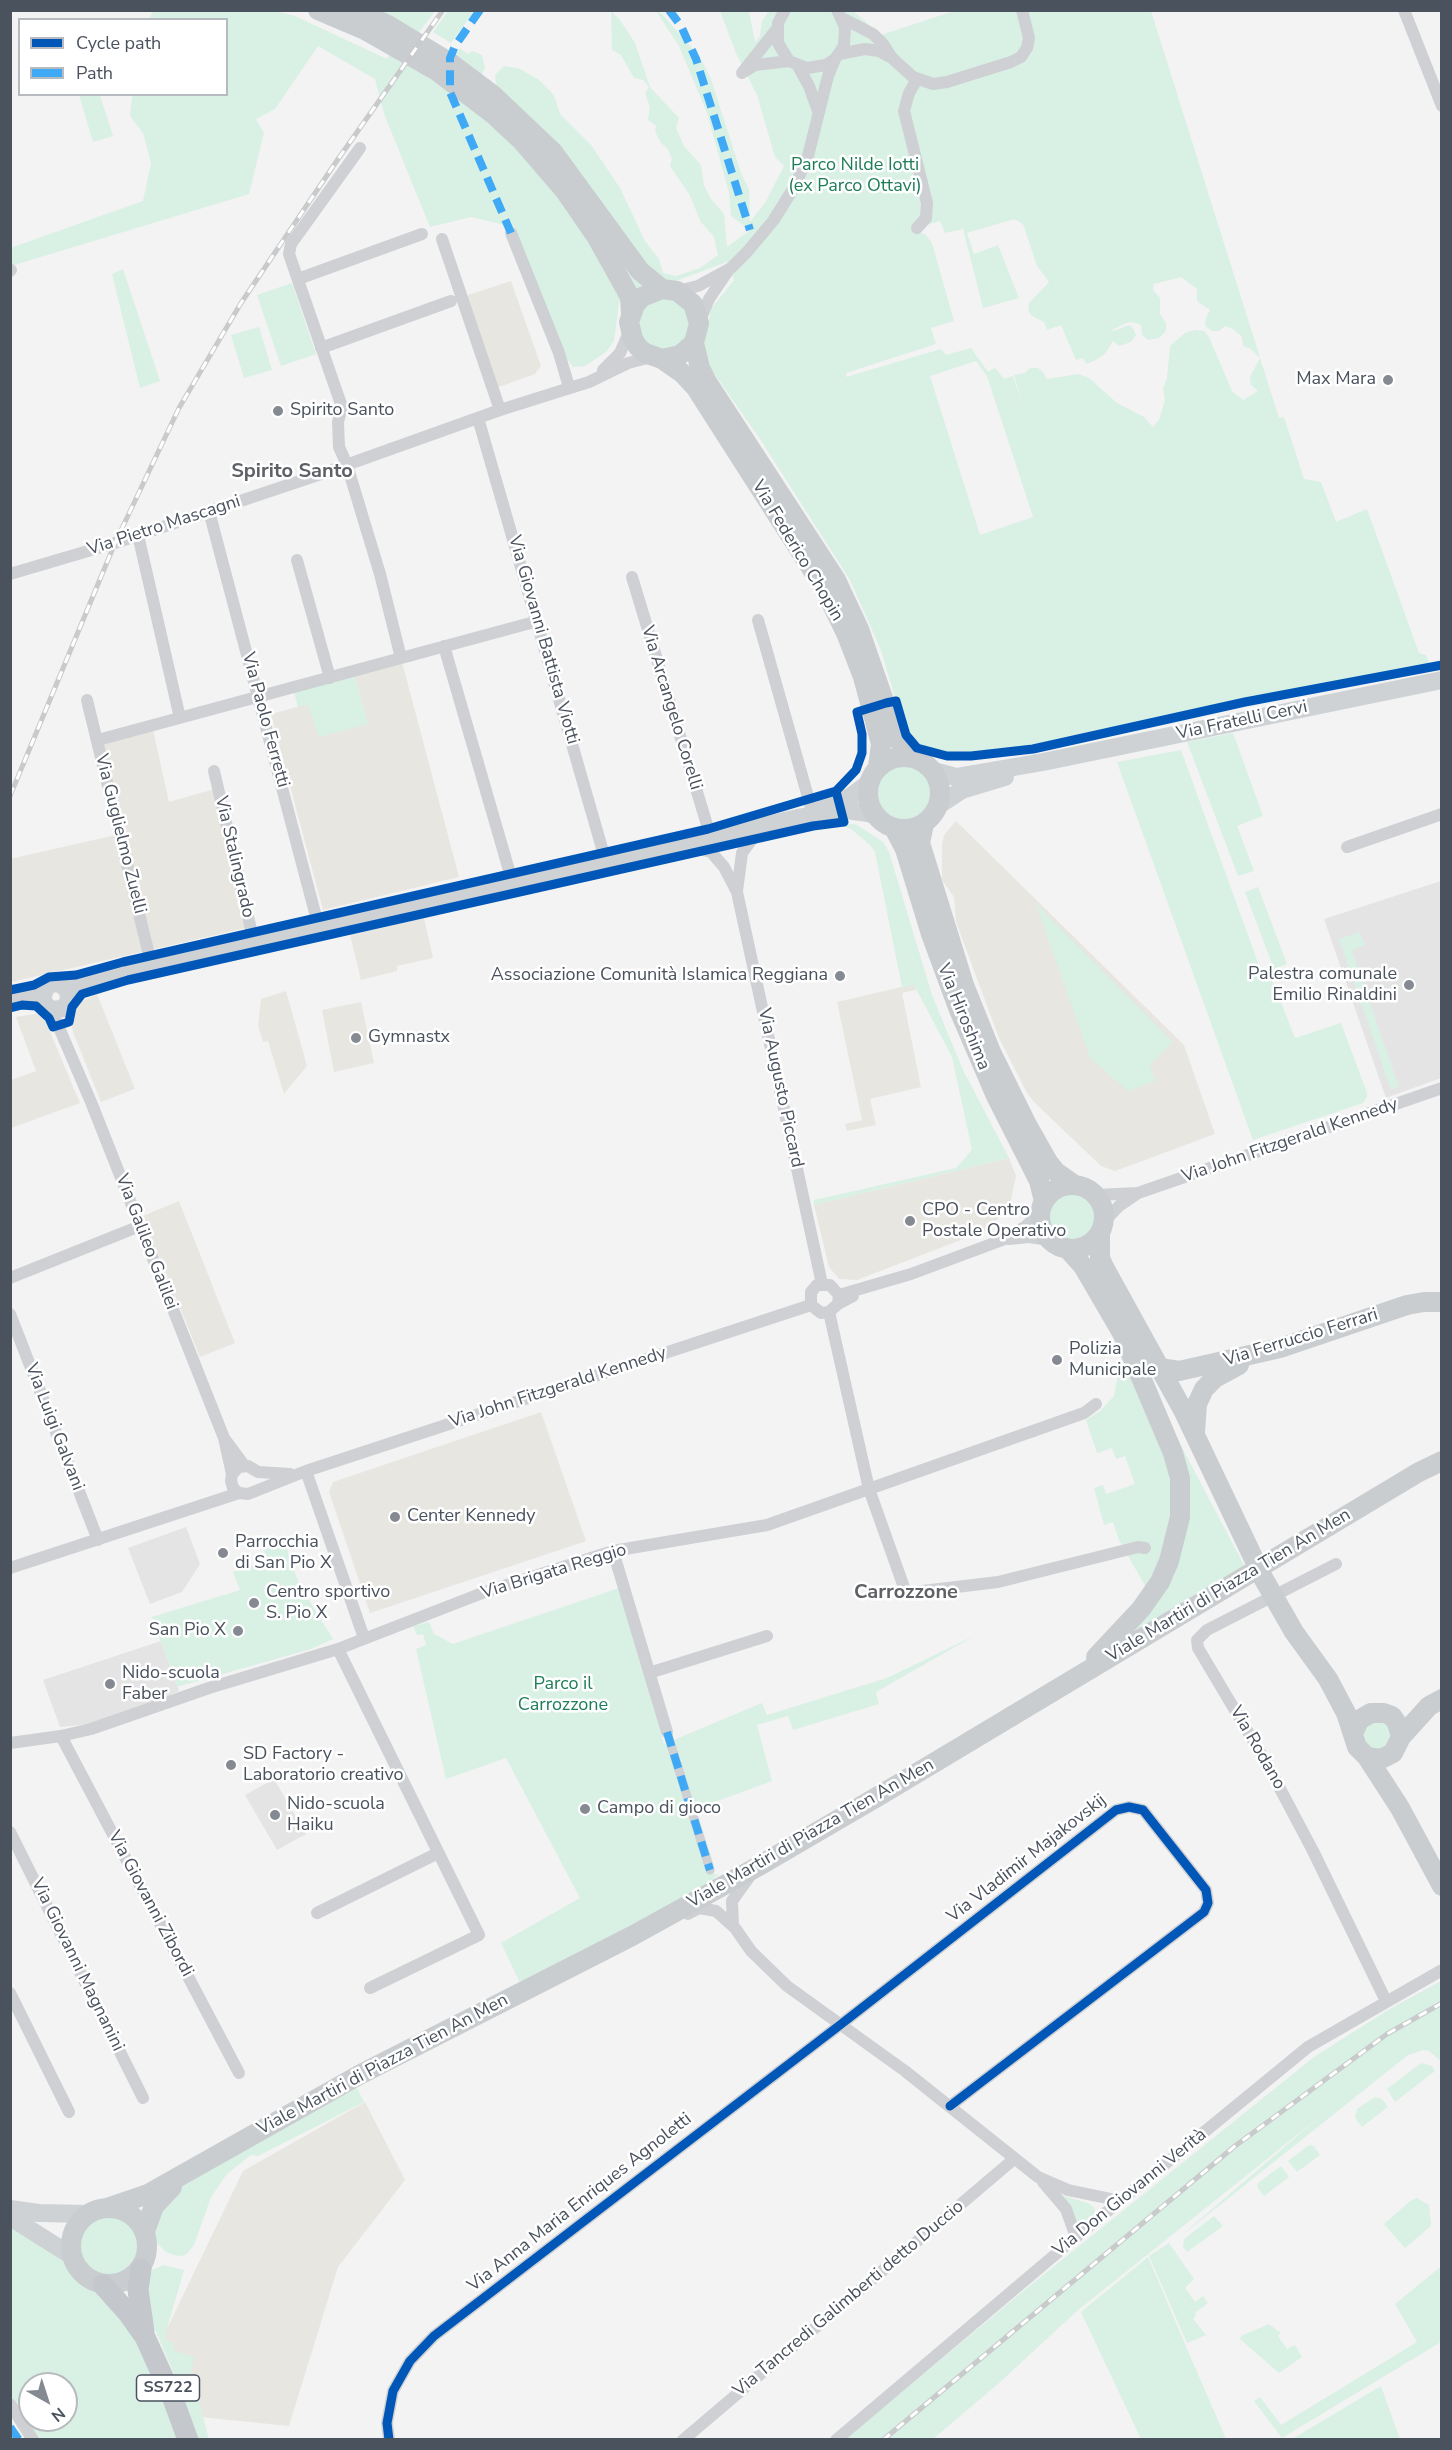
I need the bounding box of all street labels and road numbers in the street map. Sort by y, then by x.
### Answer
street label: Via Federico Chopin [746,477,848,625]
street label: Via Pietro Mascagni [85,491,243,561]
street label: Via Giovanni Battista Viotti [503,533,583,747]
street label: Via Arcangelo Corelli [636,623,706,793]
street label: Via Paolo Ferretti [237,650,293,790]
street label: Via Fratelli Cervi [1175,697,1309,745]
street label: Via Guglielmo Zuelli [90,752,150,916]
street label: Via Stalingrado [209,794,259,920]
street label: Via Hiroshima [932,961,994,1073]
street label: Via Augusto Piccard [753,1006,807,1170]
street label: Via John Fitzgerald Kennedy [1179,1094,1401,1188]
street label: Via Galileo Galilei [110,1171,182,1313]
street label: Via Ferruccio Ferrari [1221,1304,1381,1372]
street label: Via John Fitzgerald Kennedy [447,1343,669,1433]
street label: Via Luigi Galvani [20,1360,88,1494]
street label: Viale Martiri di Piazza Tien An Men [1103,1504,1355,1668]
street label: Via Brigata Reggio [479,1540,629,1604]
street label: Via Rodano [1224,1702,1290,1794]
street label: Viale Martiri di Piazza Tien An Men [684,1754,938,1914]
street label: Via Vladimir Majakovskij [943,1790,1111,1928]
street label: Via Giovanni Zibordi [102,1827,198,1981]
street label: Via Giovanni Magnanini [26,1875,128,2055]
street label: Viale Martiri di Piazza Tien An Men [254,1990,512,2140]
street label: Via Anna Maria Enriques Agnoletti [464,2109,696,2297]
street label: Via Don Giovanni Verità [1049,2124,1211,2262]
street label: Via Tancredi Galimberti detto Duccio [729,2196,969,2402]
road number: SS722 [136,2375,200,2401]

